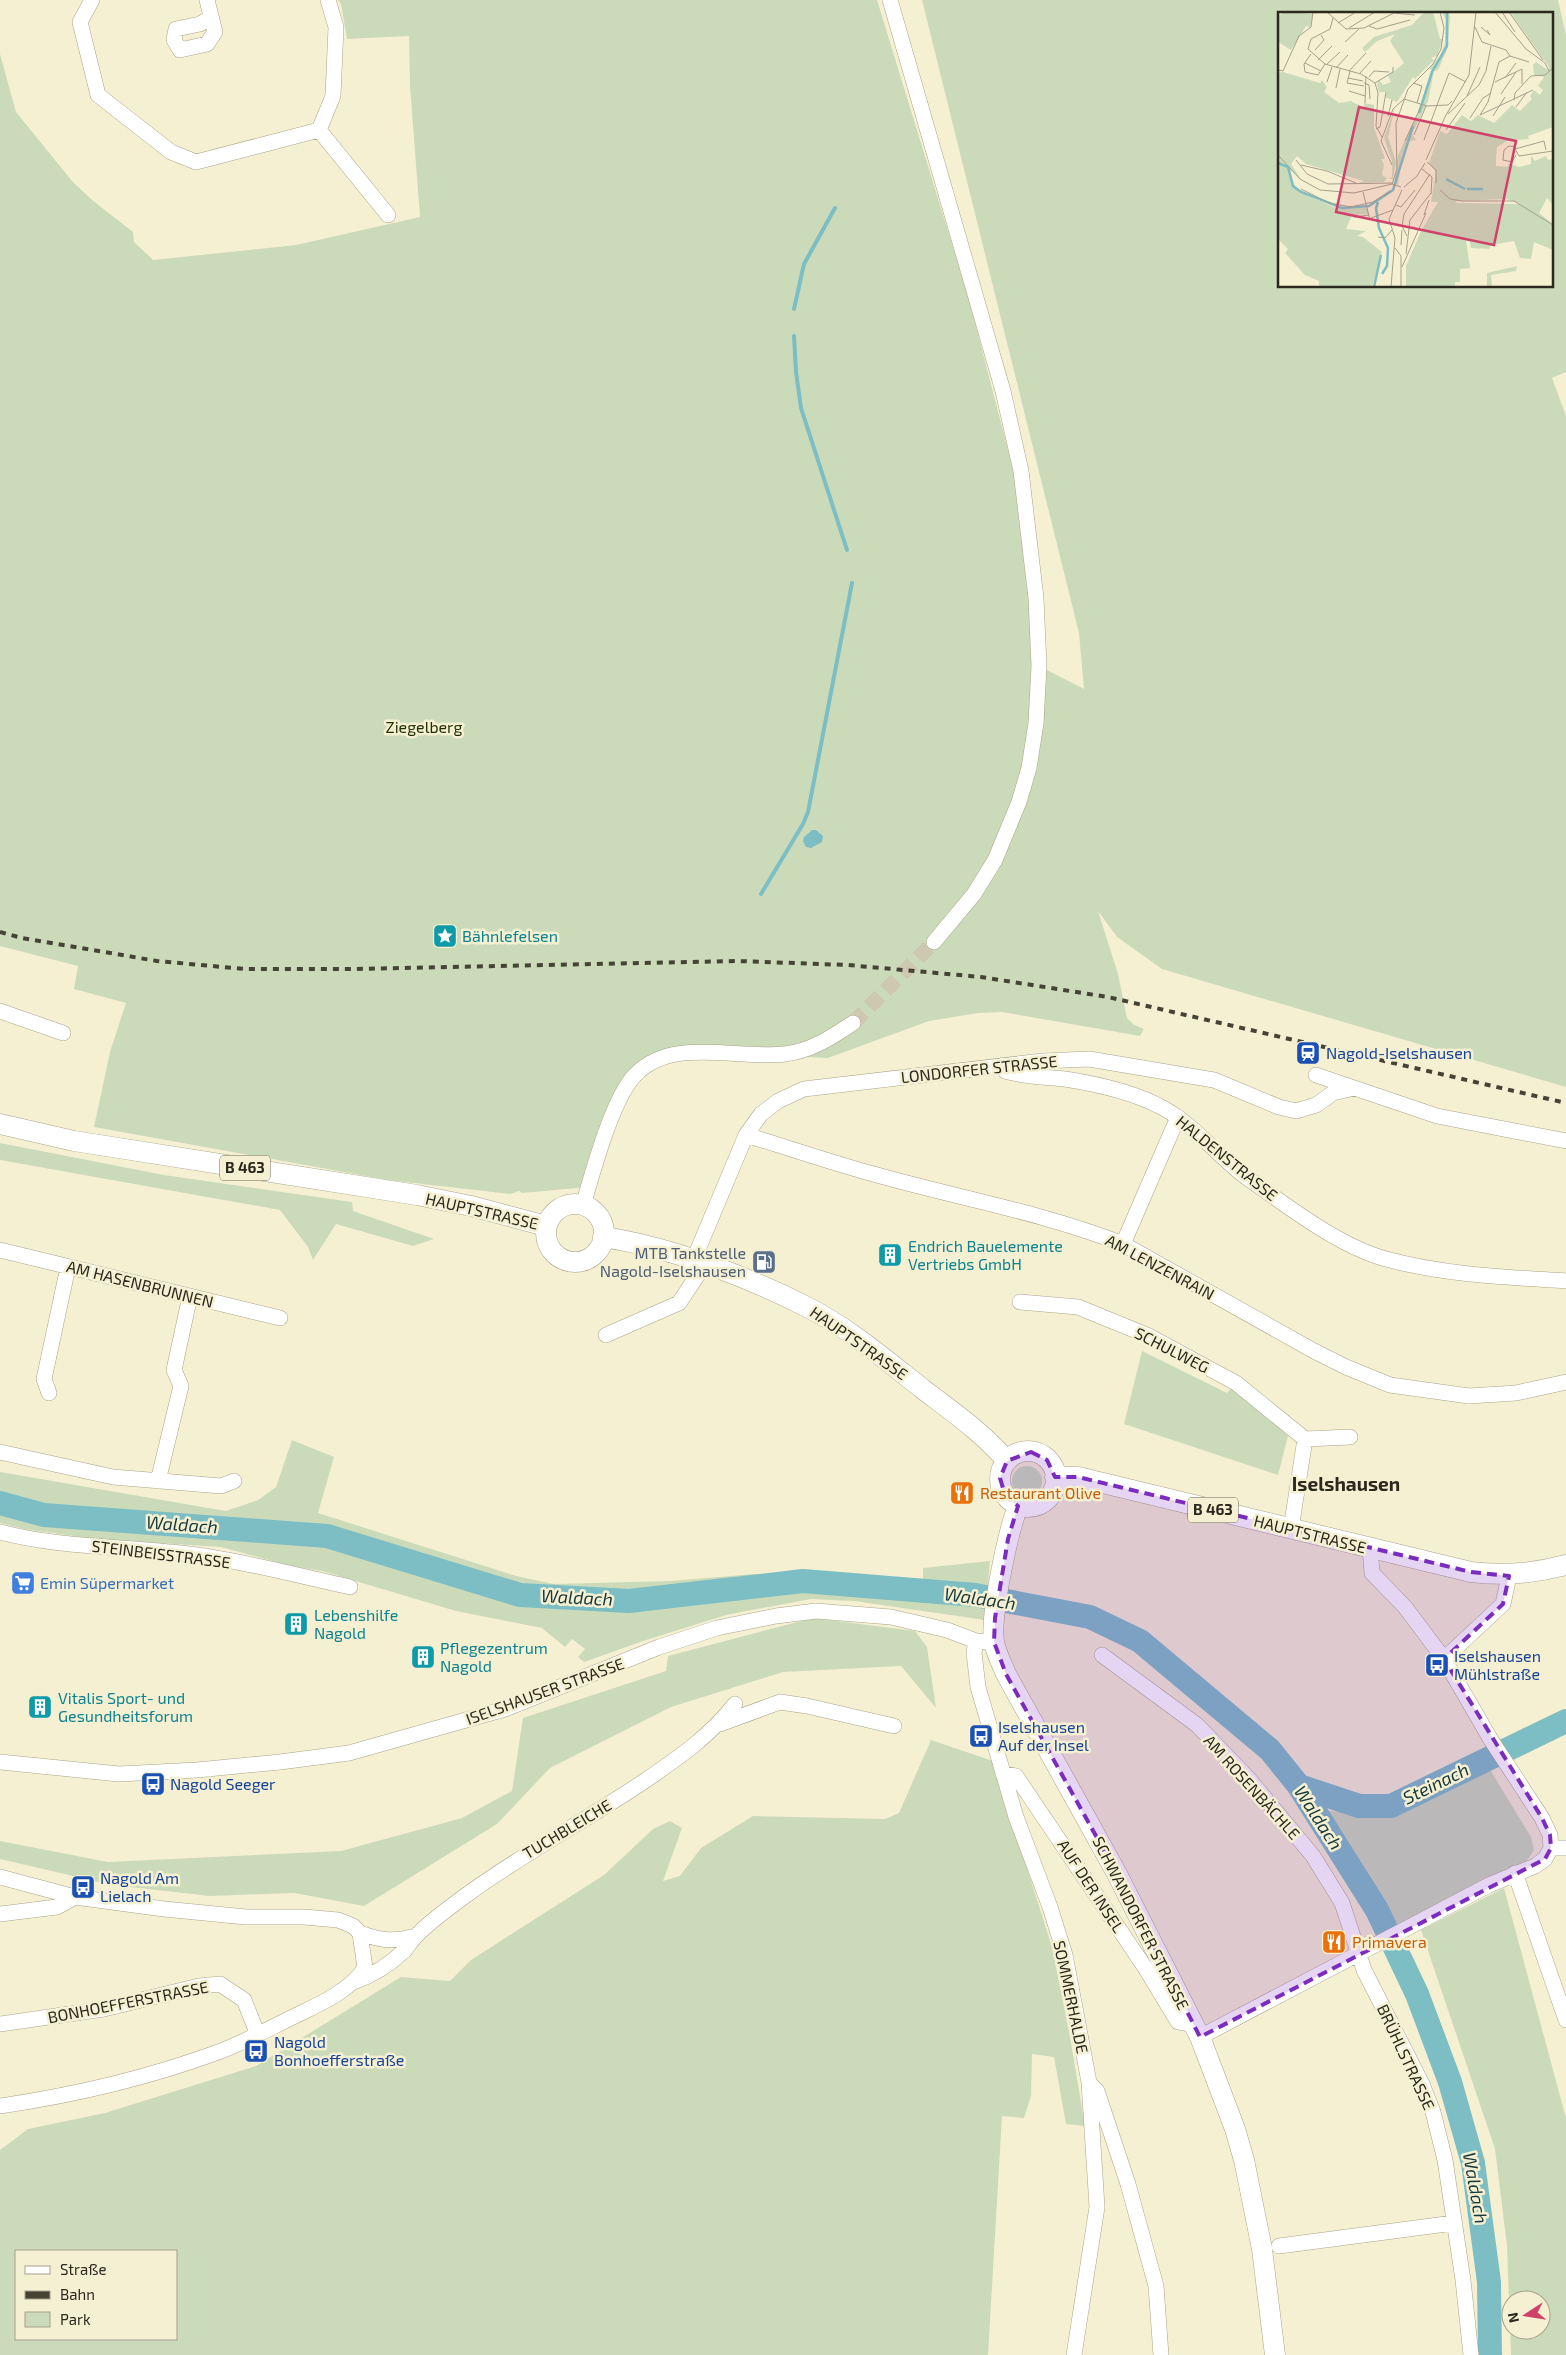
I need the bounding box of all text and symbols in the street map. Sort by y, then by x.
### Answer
inset map [1278,12,1554,288]
park label: Ziegelberg [386,717,462,736]
place icon: Bähnlefelsen [432,923,458,949]
place label: Bähnlefelsen [462,926,558,945]
station icon: Nagold-Iselshausen [1295,1040,1321,1066]
place label: Nagold-Iselshausen [1326,1043,1472,1062]
street label: LONDORFER STRASSE [900,1051,1058,1086]
street label: HALDENSTRASSE [1173,1111,1282,1204]
road number: B 463 [220,1156,270,1180]
street label: HAUPTSTRASSE [424,1188,540,1233]
street label: AM LENZENRAIN [1103,1230,1218,1303]
place label: Endrich Bauelemente Vertriebs GmbH [908,1236,1063,1273]
building icon: Endrich Bauelemente Vertriebs GmbH [877,1242,903,1268]
place label: MTB Tankstelle Nagold-Iselshausen [600,1243,746,1280]
fuel station icon: MTB Tankstelle Nagold-Iselshausen [751,1249,777,1275]
street label: AM HASENBRUNNEN [65,1256,216,1311]
street label: HAUPTSTRASSE [807,1302,912,1383]
street label: SCHULWEG [1132,1323,1213,1376]
district label: Iselshausen [1292,1472,1400,1495]
restaurant icon: Restaurant Olive [949,1480,975,1506]
place label: Restaurant Olive [980,1483,1101,1502]
road number: B 463 [1188,1498,1238,1522]
street label: HAUPTSTRASSE [1252,1510,1368,1557]
water label: Waldach [145,1511,219,1537]
street label: STEINBEISSTRASSE [91,1536,232,1571]
supermarket icon: Emin Süpermarket [10,1570,36,1596]
place label: Emin Süpermarket [40,1573,174,1592]
water label: Waldach [943,1582,1017,1614]
water label: Waldach [541,1584,614,1610]
place label: Lebenshilfe Nagold [314,1605,398,1642]
building icon: Lebenshilfe Nagold [283,1611,309,1637]
place label: Pflegezentrum Nagold [440,1638,548,1675]
building icon: Pflegezentrum Nagold [410,1644,436,1670]
place label: Iselshausen Mühlstraße [1454,1646,1541,1683]
bus stop icon: Iselshausen Mühlstraße [1424,1652,1450,1678]
street label: ISELSHAUSER STRASSE [463,1653,627,1728]
place label: Vitalis Sport- und Gesundheitsforum [58,1688,193,1725]
building icon: Vitalis Sport- und Gesundheitsforum [27,1694,53,1720]
place label: Iselshausen Auf der Insel [998,1717,1089,1754]
bus stop icon: Iselshausen Auf der Insel [968,1723,994,1749]
street label: AM ROSENBÄCHLE [1200,1730,1304,1843]
water label: Steinach [1399,1758,1472,1808]
bus stop icon: Nagold Seeger [140,1771,166,1797]
place label: Nagold Seeger [170,1774,276,1793]
water label: Waldach [1290,1781,1348,1854]
street label: TUCHBLEICHE [519,1795,614,1862]
street label: SCHWANDORFER STRASSE [1089,1833,1194,2013]
street label: AUF DER INSEL [1054,1836,1129,1936]
place label: Nagold Am Lielach [100,1868,179,1905]
bus stop icon: Nagold Am Lielach [70,1874,96,1900]
restaurant icon: Primavera [1321,1929,1347,1955]
place label: Primavera [1352,1932,1427,1951]
street label: SOMMERHALDE [1050,1939,1093,2055]
street label: BONHOEFFERSTRASSE [46,1977,210,2026]
street label: BRÜHLSTRASSE [1374,2001,1439,2113]
place label: Nagold Bonhoefferstraße [274,2032,404,2069]
bus stop icon: Nagold Bonhoefferstraße [243,2038,269,2064]
water label: Waldach [1459,2150,1493,2225]
legend [15,2250,178,2340]
text: Straße [60,2260,106,2278]
text: Bahn [60,2285,95,2303]
north arrow [1501,2290,1551,2340]
text: Park [60,2310,91,2328]
text: N [1503,2311,1522,2325]

